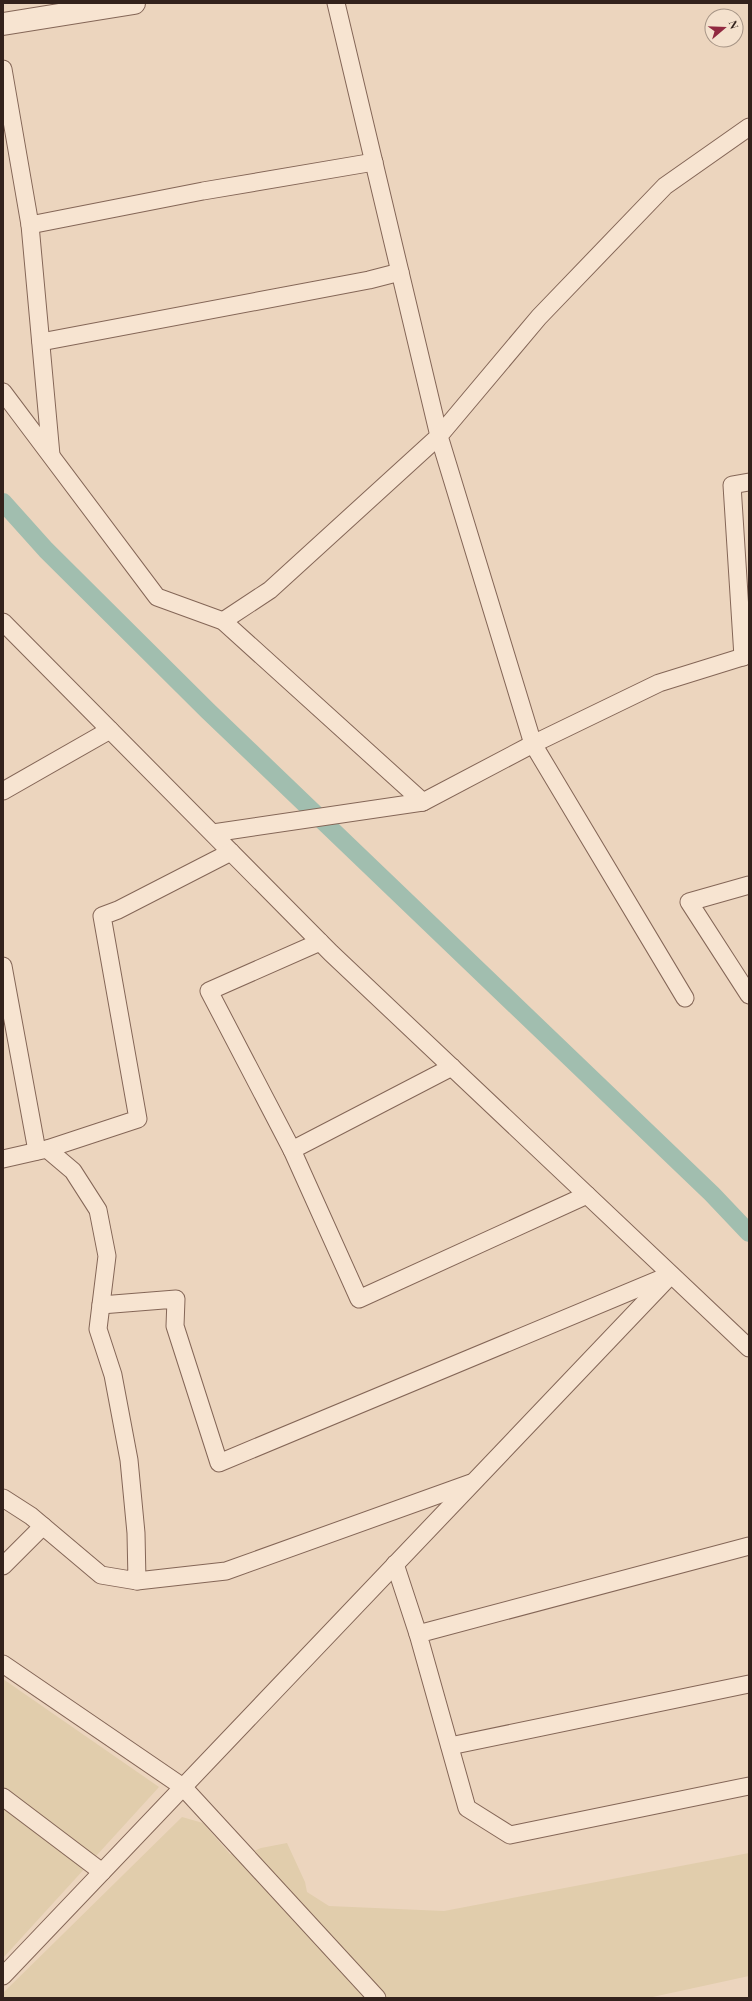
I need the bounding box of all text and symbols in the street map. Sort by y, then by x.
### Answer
north arrow [704,8,744,48]
text: N [726,18,742,31]

